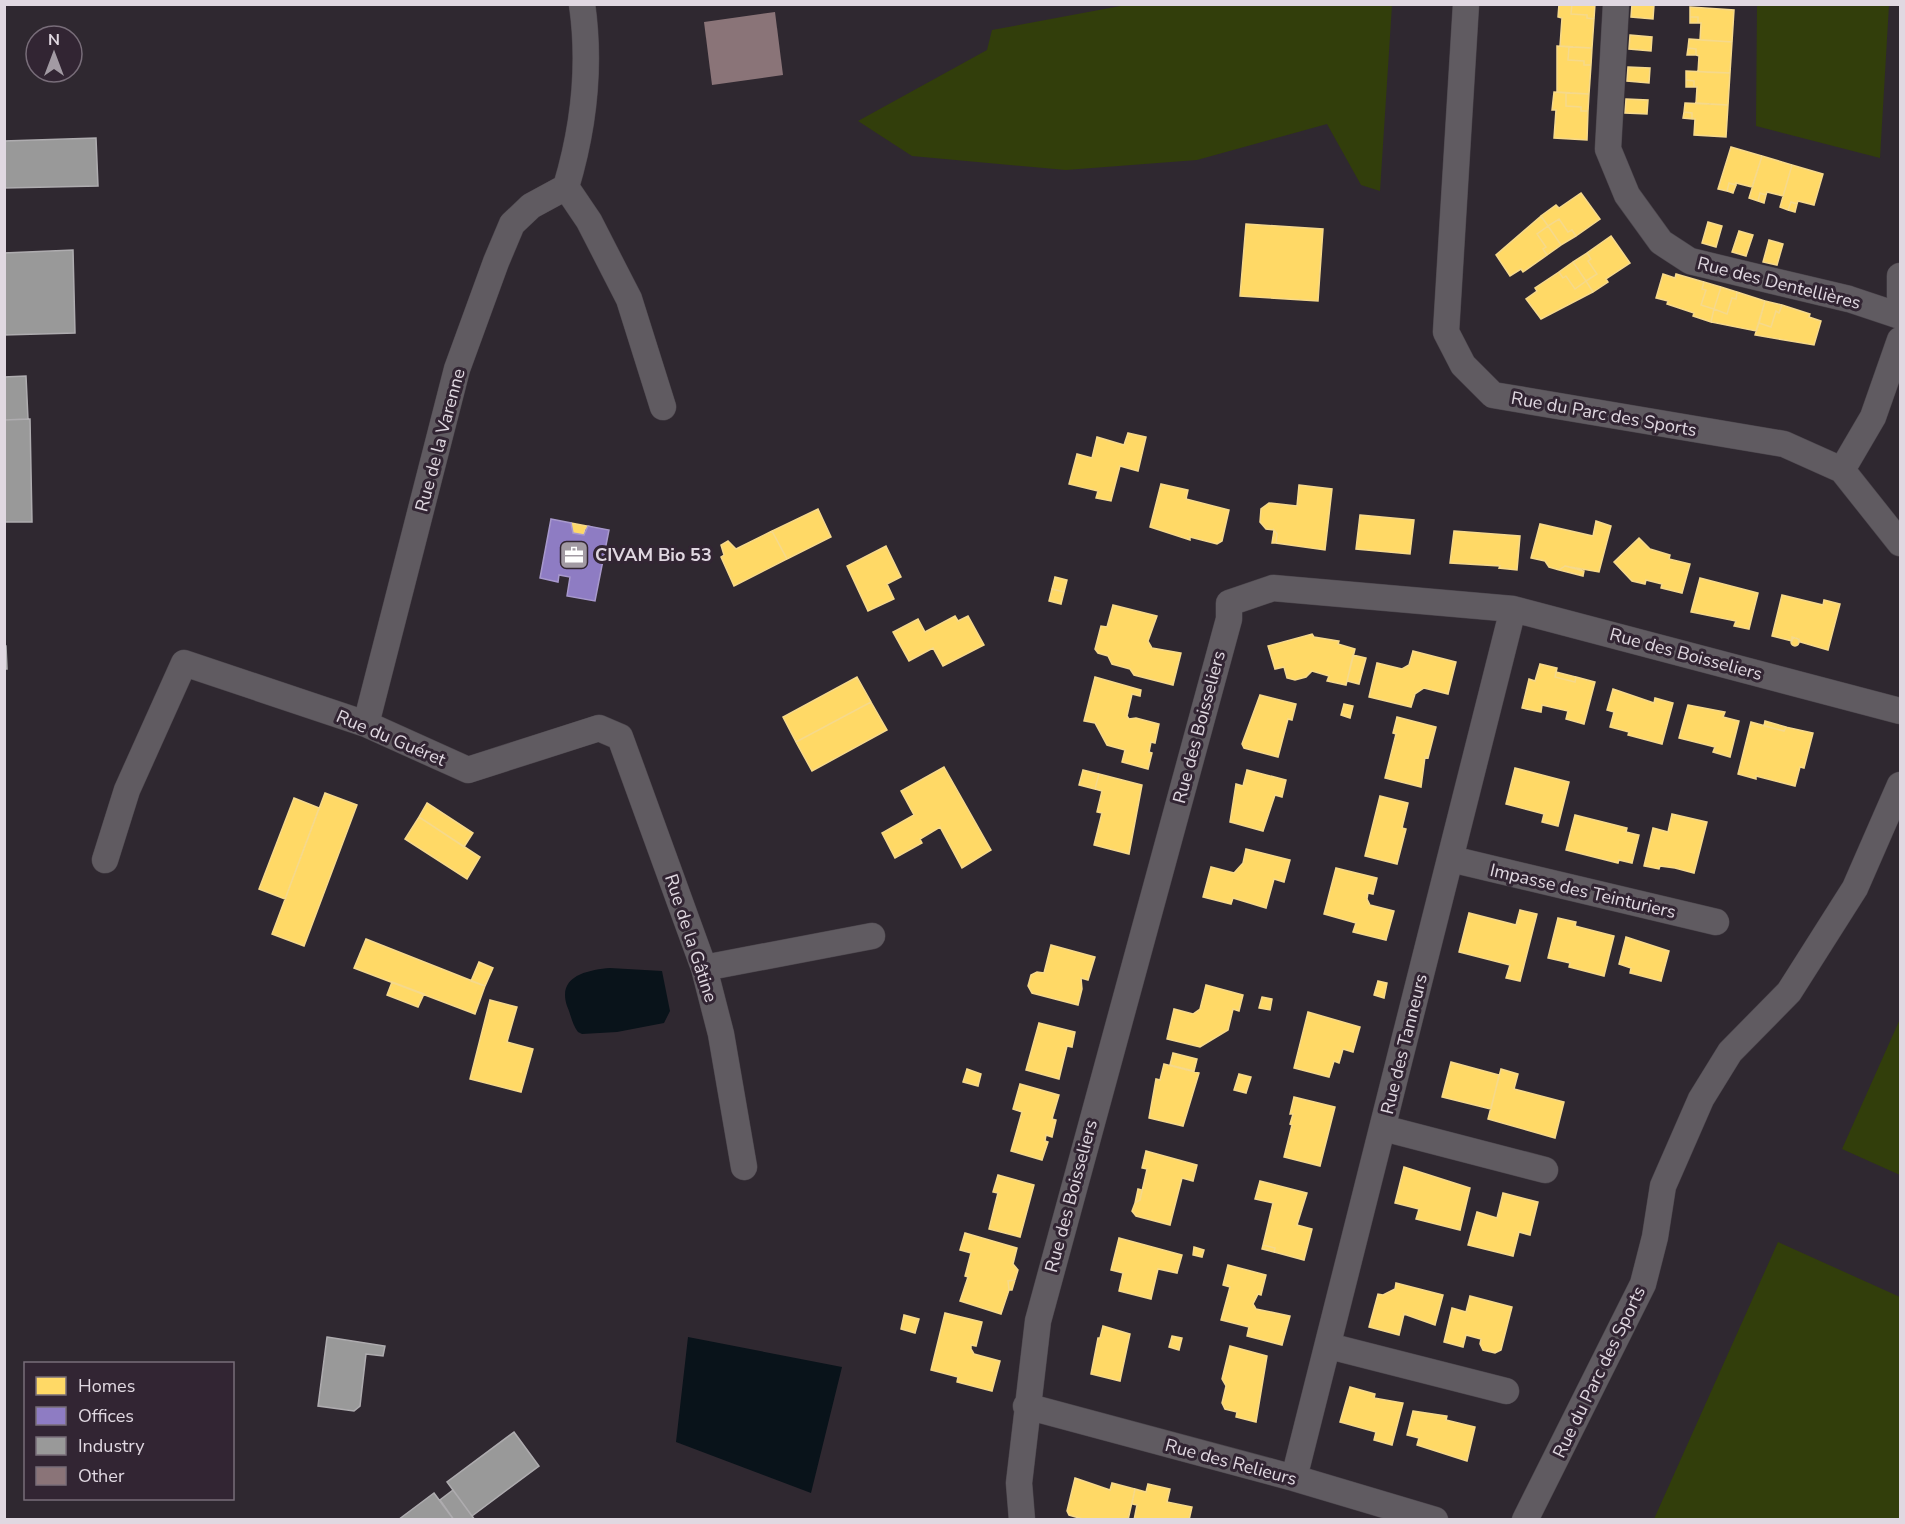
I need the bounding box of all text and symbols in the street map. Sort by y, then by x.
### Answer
north arrow [24,24,84,84]
text: N [48,29,60,51]
street label: Rue des Dentellières [1695,251,1863,315]
street label: Rue de la Varenne [409,366,471,514]
street label: Rue du Parc des Sports [1509,386,1699,442]
office icon: CIVAM Bio 53 [558,539,590,571]
place label: CIVAM Bio 53 [595,543,712,567]
street label: Rue des Boisseliers [1607,622,1765,686]
street label: Rue des Boisseliers [1167,648,1231,806]
street label: Rue du Guéret [333,704,450,772]
street label: Impasse des Teinturiers [1488,858,1678,924]
street label: Rue de la Gâtine [659,871,723,1005]
street label: Rue des Tanneurs [1375,971,1433,1117]
street label: Rue des Boisseliers [1039,1117,1103,1275]
street label: Rue du Parc des Sports [1547,1282,1651,1462]
legend [24,1362,234,1500]
text: Homes [78,1374,135,1398]
text: Offices [78,1404,134,1428]
street label: Rue des Relieurs [1163,1433,1299,1491]
text: Industry [78,1434,145,1458]
text: Other [78,1464,125,1488]

